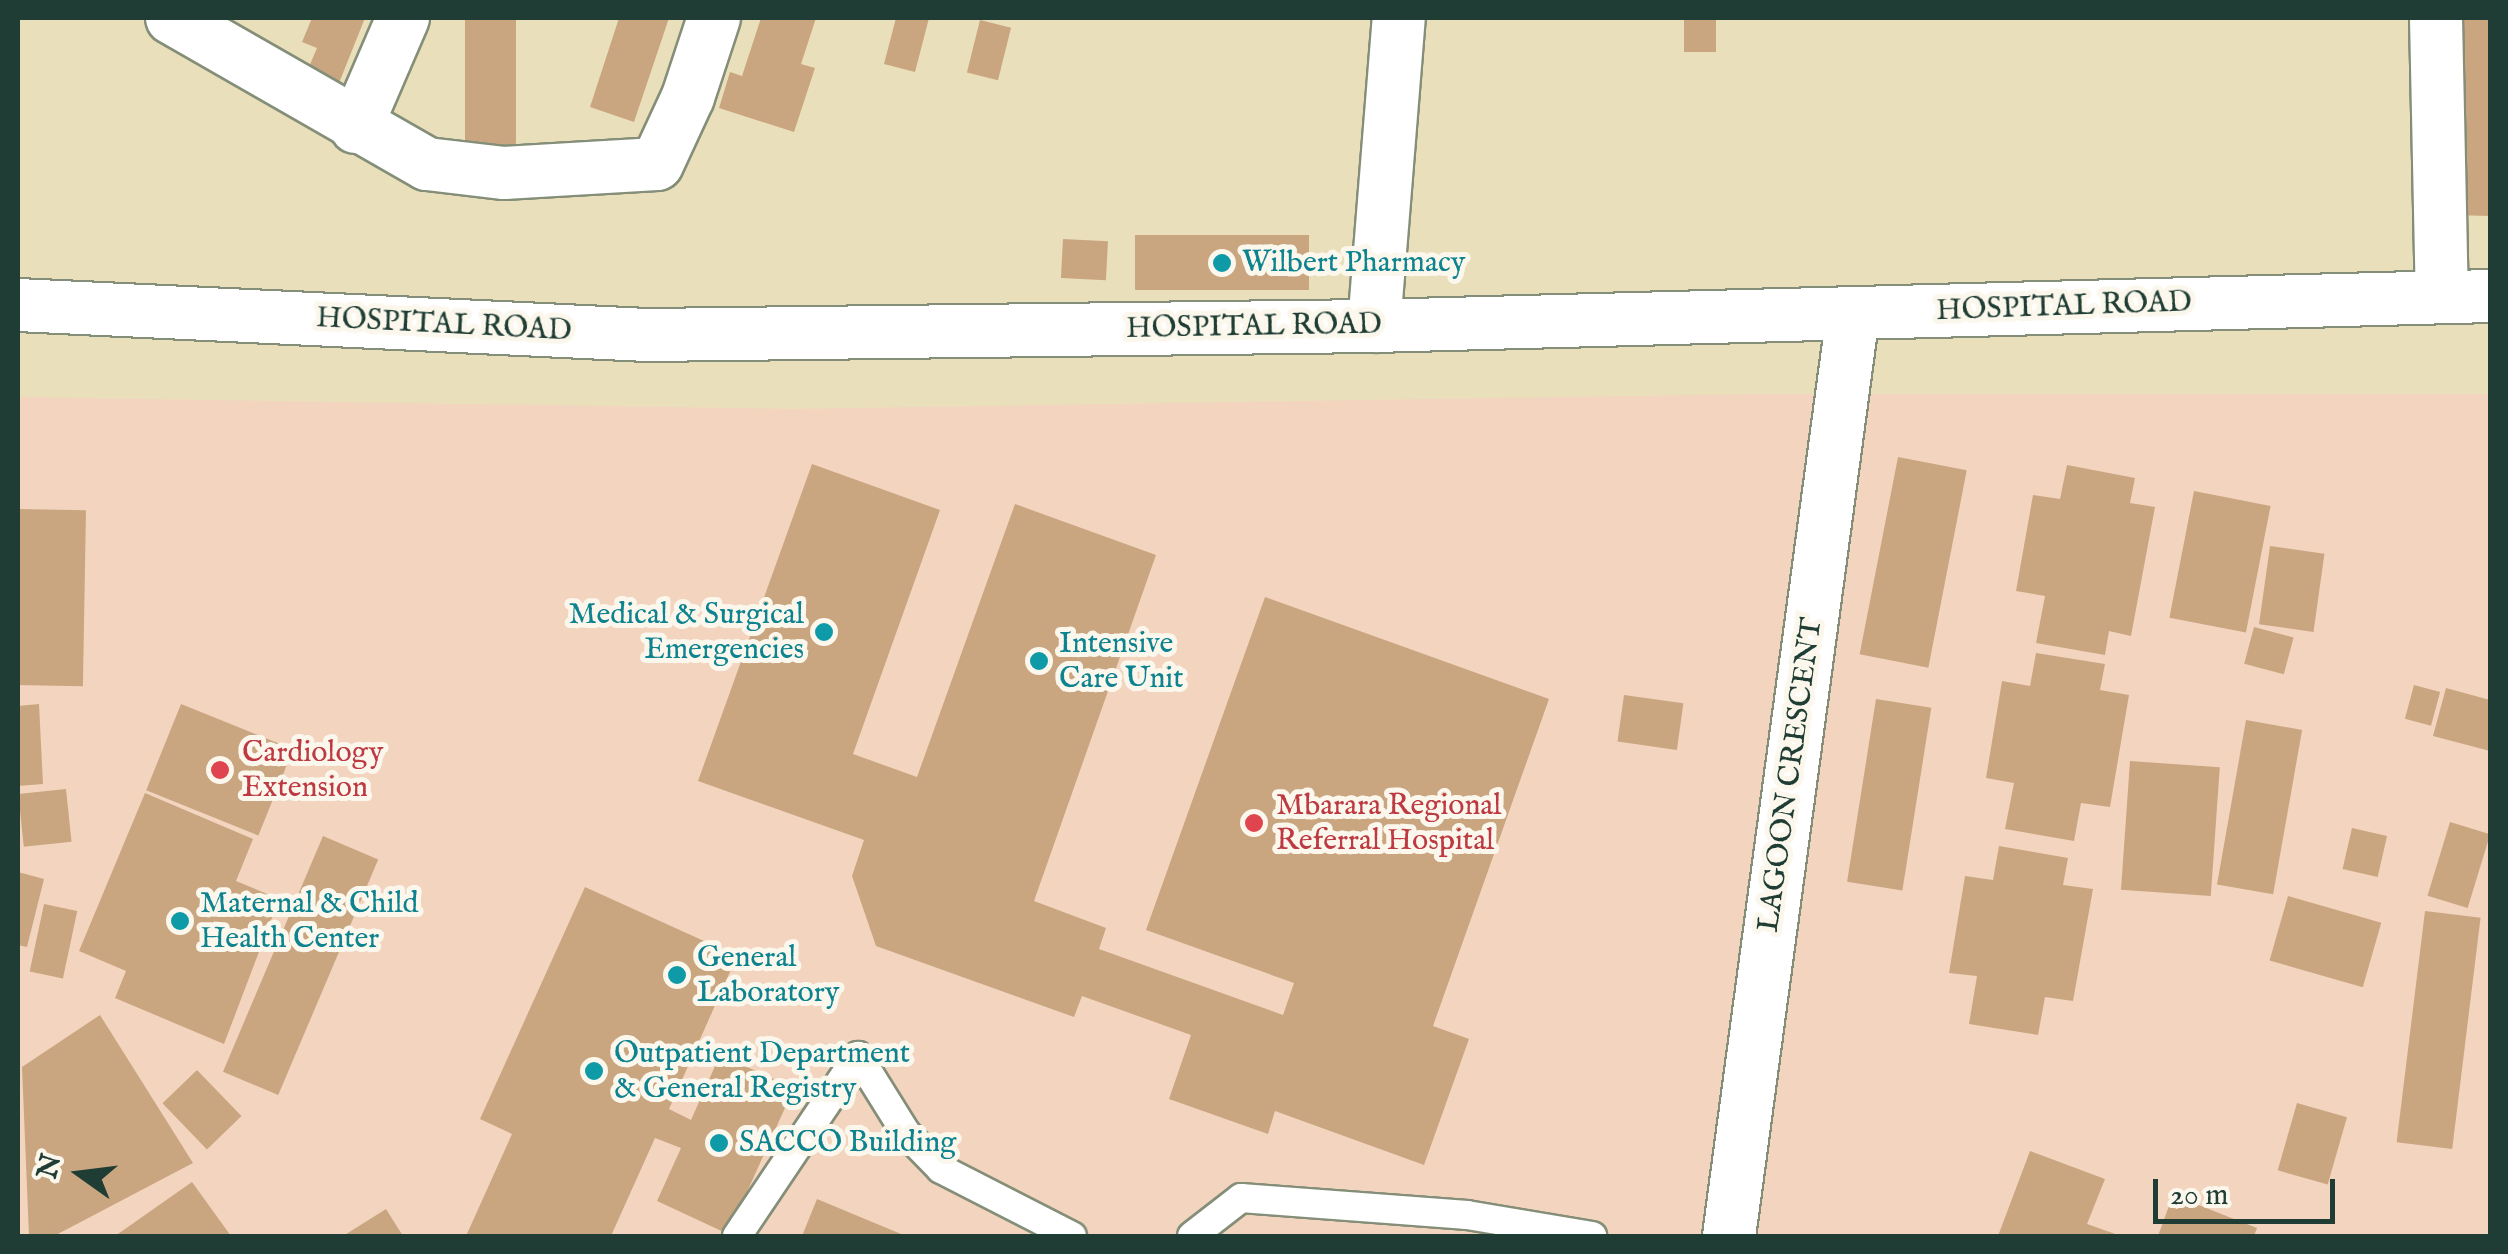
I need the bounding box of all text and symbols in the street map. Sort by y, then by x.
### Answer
place label: Wilbert Pharmacy [1242,245,1466,281]
marker: Wilbert Pharmacy [1211,252,1233,274]
street label: HOSPITAL ROAD [1935,285,2193,329]
street label: HOSPITAL ROAD [315,300,573,350]
street label: HOSPITAL ROAD [1126,307,1382,347]
place label: Medical & Surgical Emergencies [568,597,804,668]
street label: LAGOON CRESCENT [1751,615,1831,935]
marker: Medical & Surgical Emergencies [813,621,835,643]
place label: Intensive Care Unit [1059,626,1184,696]
marker: Intensive Care Unit [1028,650,1050,672]
place label: Cardiology Extension [242,735,384,806]
marker: Cardiology Extension [207,757,233,783]
place label: Mbarara Regional Referral Hospital [1276,788,1502,858]
marker: Mbarara Regional Referral Hospital [1241,810,1267,836]
place label: Maternal & Child Health Center [200,886,419,956]
marker: Maternal & Child Health Center [169,910,191,932]
place label: General Laboratory [697,940,839,1010]
marker: General Laboratory [666,964,688,986]
place label: Outpatient Department & General Registry [614,1036,910,1106]
marker: Outpatient Department & General Registry [583,1060,605,1082]
north arrow [30,1124,130,1224]
place label: SACCO Building [739,1125,956,1161]
marker: SACCO Building [708,1132,730,1154]
text: N [30,1151,70,1183]
scale bar [2158,1159,2340,1221]
text: 20 m [2170,1177,2229,1215]

